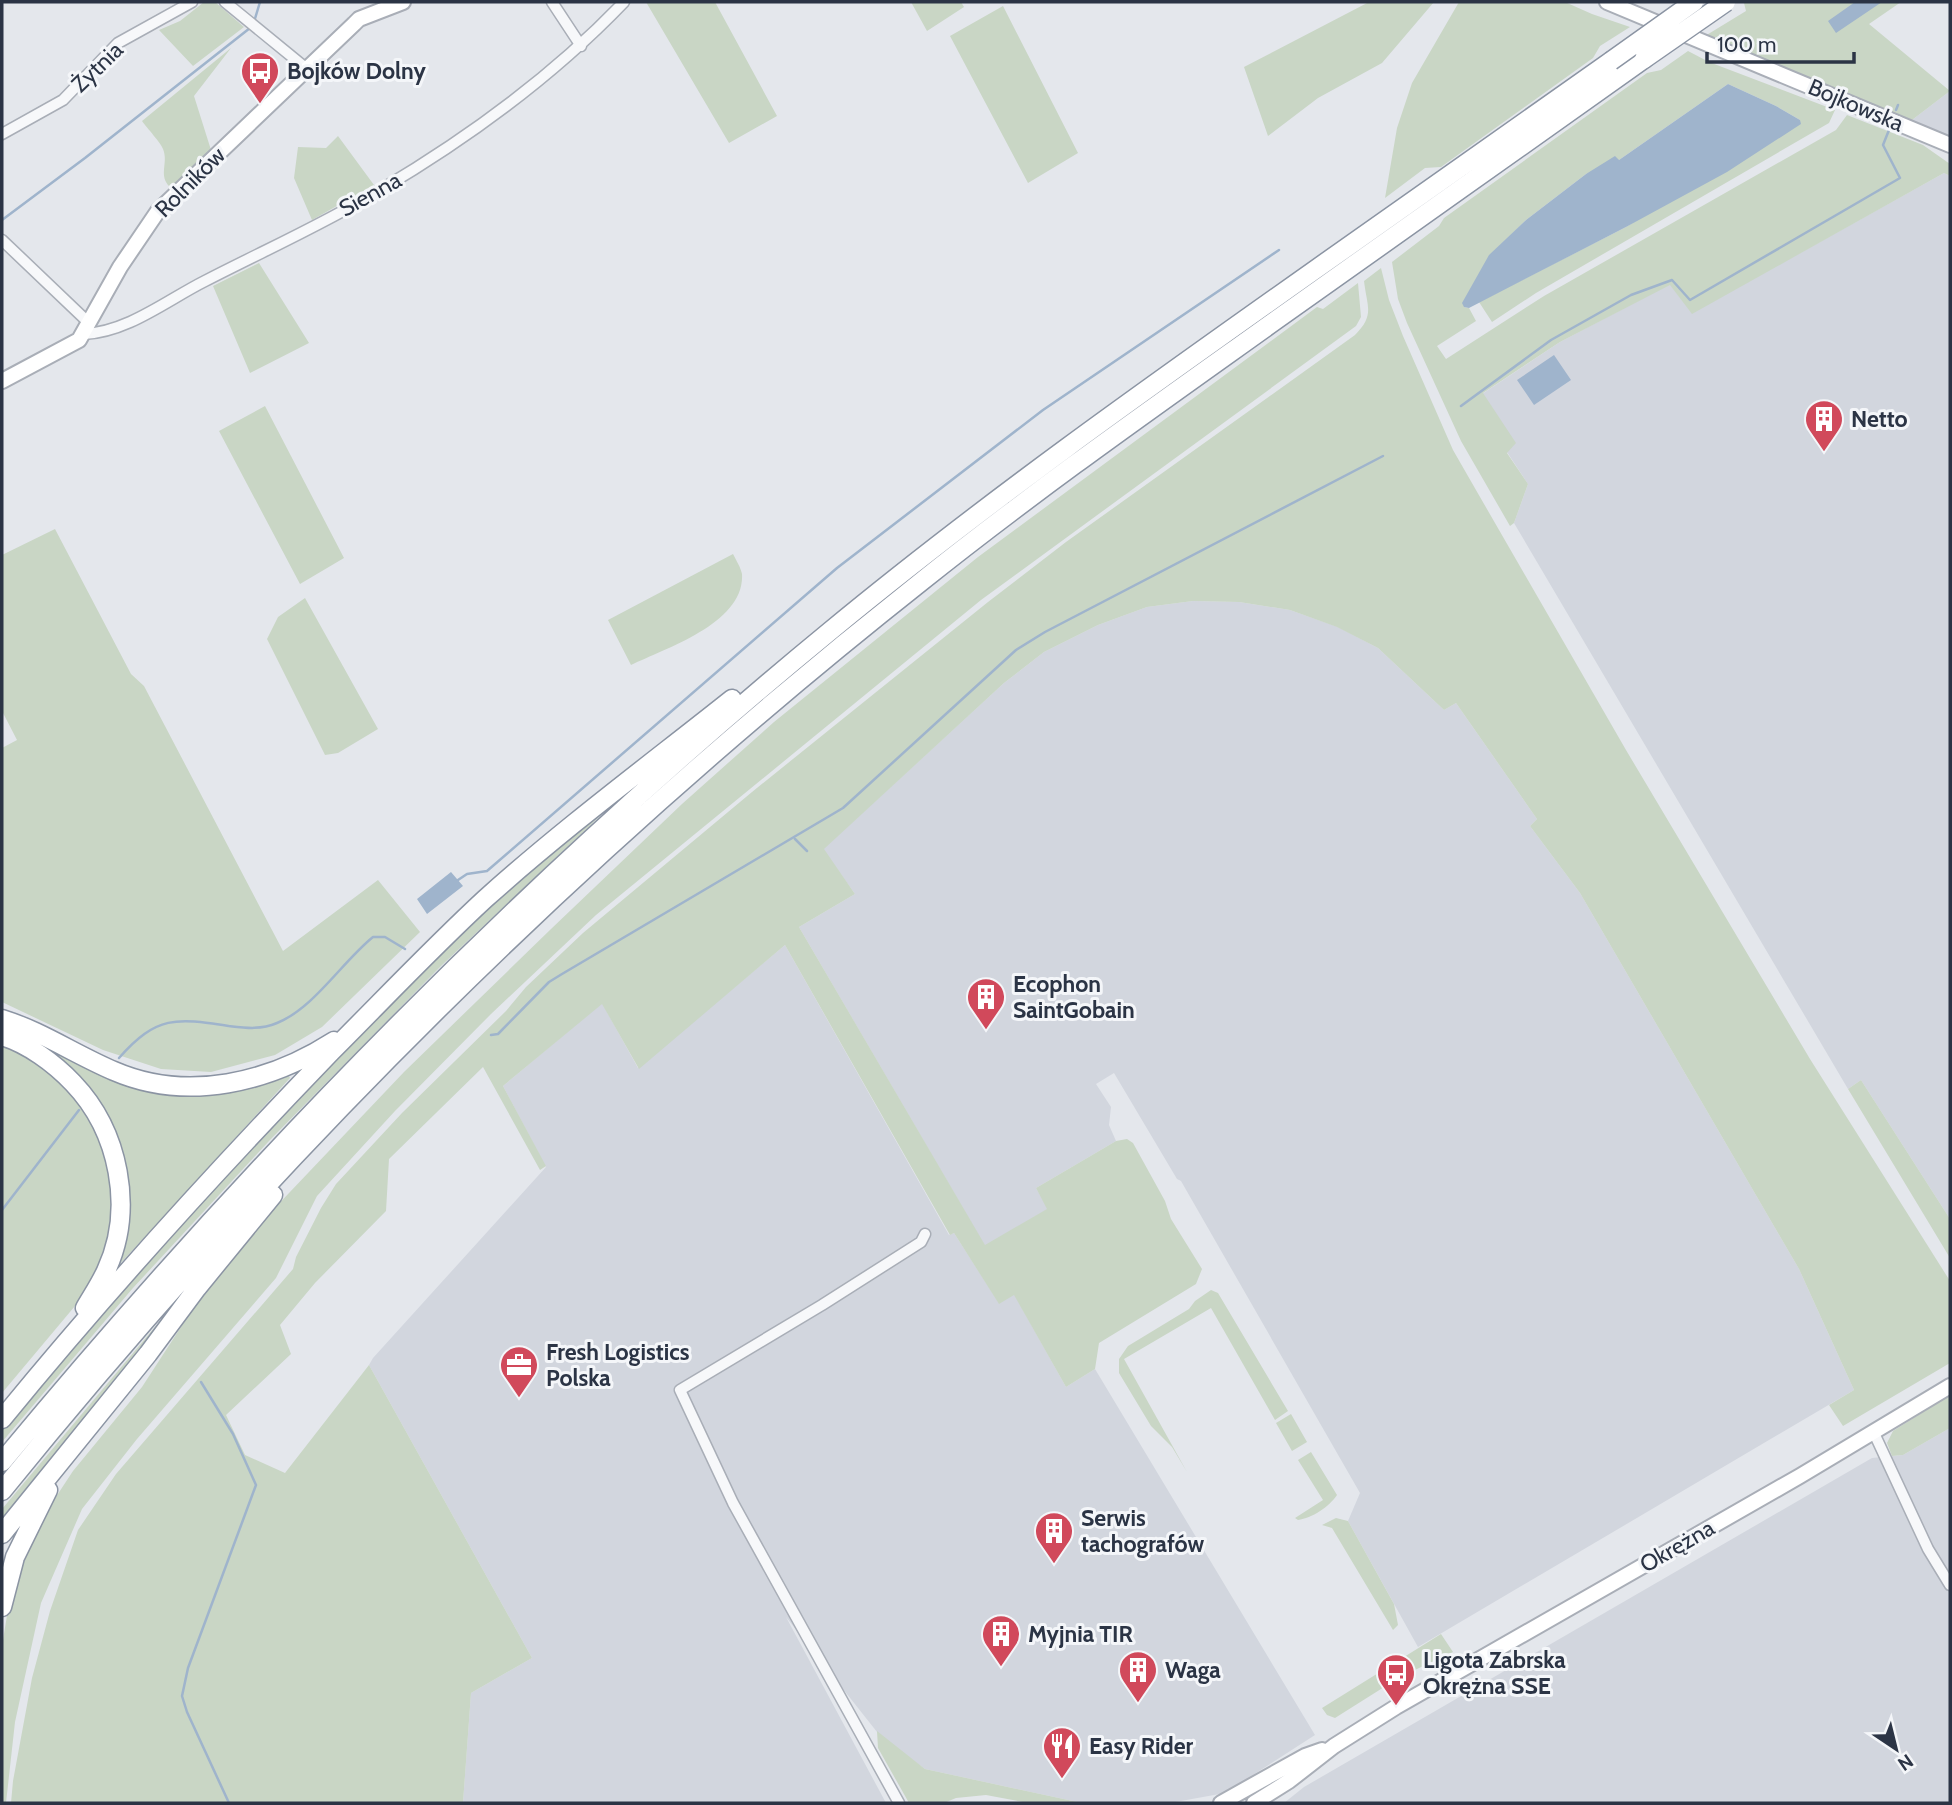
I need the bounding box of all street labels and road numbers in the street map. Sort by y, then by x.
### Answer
street label: Żytnia [65,36,129,98]
street label: Bojkowska [1804,72,1908,138]
street label: Rolników [149,141,231,223]
street label: Sienna [334,166,406,222]
street label: Okrężna [1635,1513,1719,1579]

